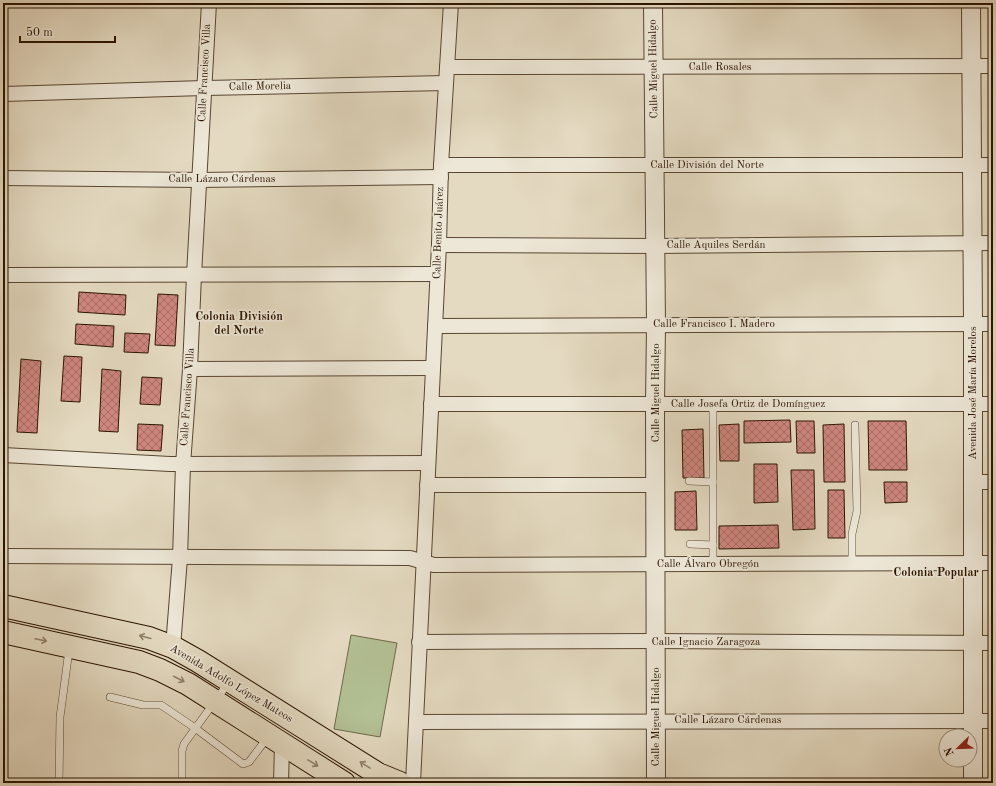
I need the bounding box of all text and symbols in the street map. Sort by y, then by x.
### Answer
scale bar [20,18,115,44]
street label: Calle Miguel Hidalgo [648,19,660,119]
street label: Calle Francisco Villa [197,23,213,122]
text: 50 m [26,26,53,39]
street label: Calle Rosales [688,62,752,73]
street label: Calle Morelia [229,81,292,93]
street label: Calle División del Norte [650,160,764,171]
street label: Calle Lázaro Cárdenas [168,174,276,185]
street label: Calle Benito Juárez [432,186,446,279]
street label: Calle Aquiles Serdán [666,240,766,251]
district label: Colonia División del Norte [195,311,283,337]
street label: Calle Francisco I. Madero [653,319,775,330]
street label: Avenida José María Morelos [968,326,979,460]
street label: Calle Miguel Hidalgo [651,343,662,443]
street label: Calle Francisco Villa [179,347,197,446]
street label: Calle Josefa Ortiz de Domínguez [671,399,825,410]
street label: Calle Álvaro Obregón [657,557,759,570]
district label: Colonia Popular [893,567,979,579]
one-way arrow [138,633,151,641]
one-way arrow [34,636,47,644]
street label: Calle Ignacio Zaragoza [651,637,761,648]
street label: Avenida Adolfo López Mateos [168,643,295,725]
street label: Calle Miguel Hidalgo [651,667,662,767]
one-way arrow [173,676,185,683]
street label: Calle Lázaro Cárdenas [674,715,782,726]
north arrow [938,728,978,768]
text: N [943,745,957,757]
one-way arrow [307,760,319,768]
one-way arrow [359,761,371,769]

